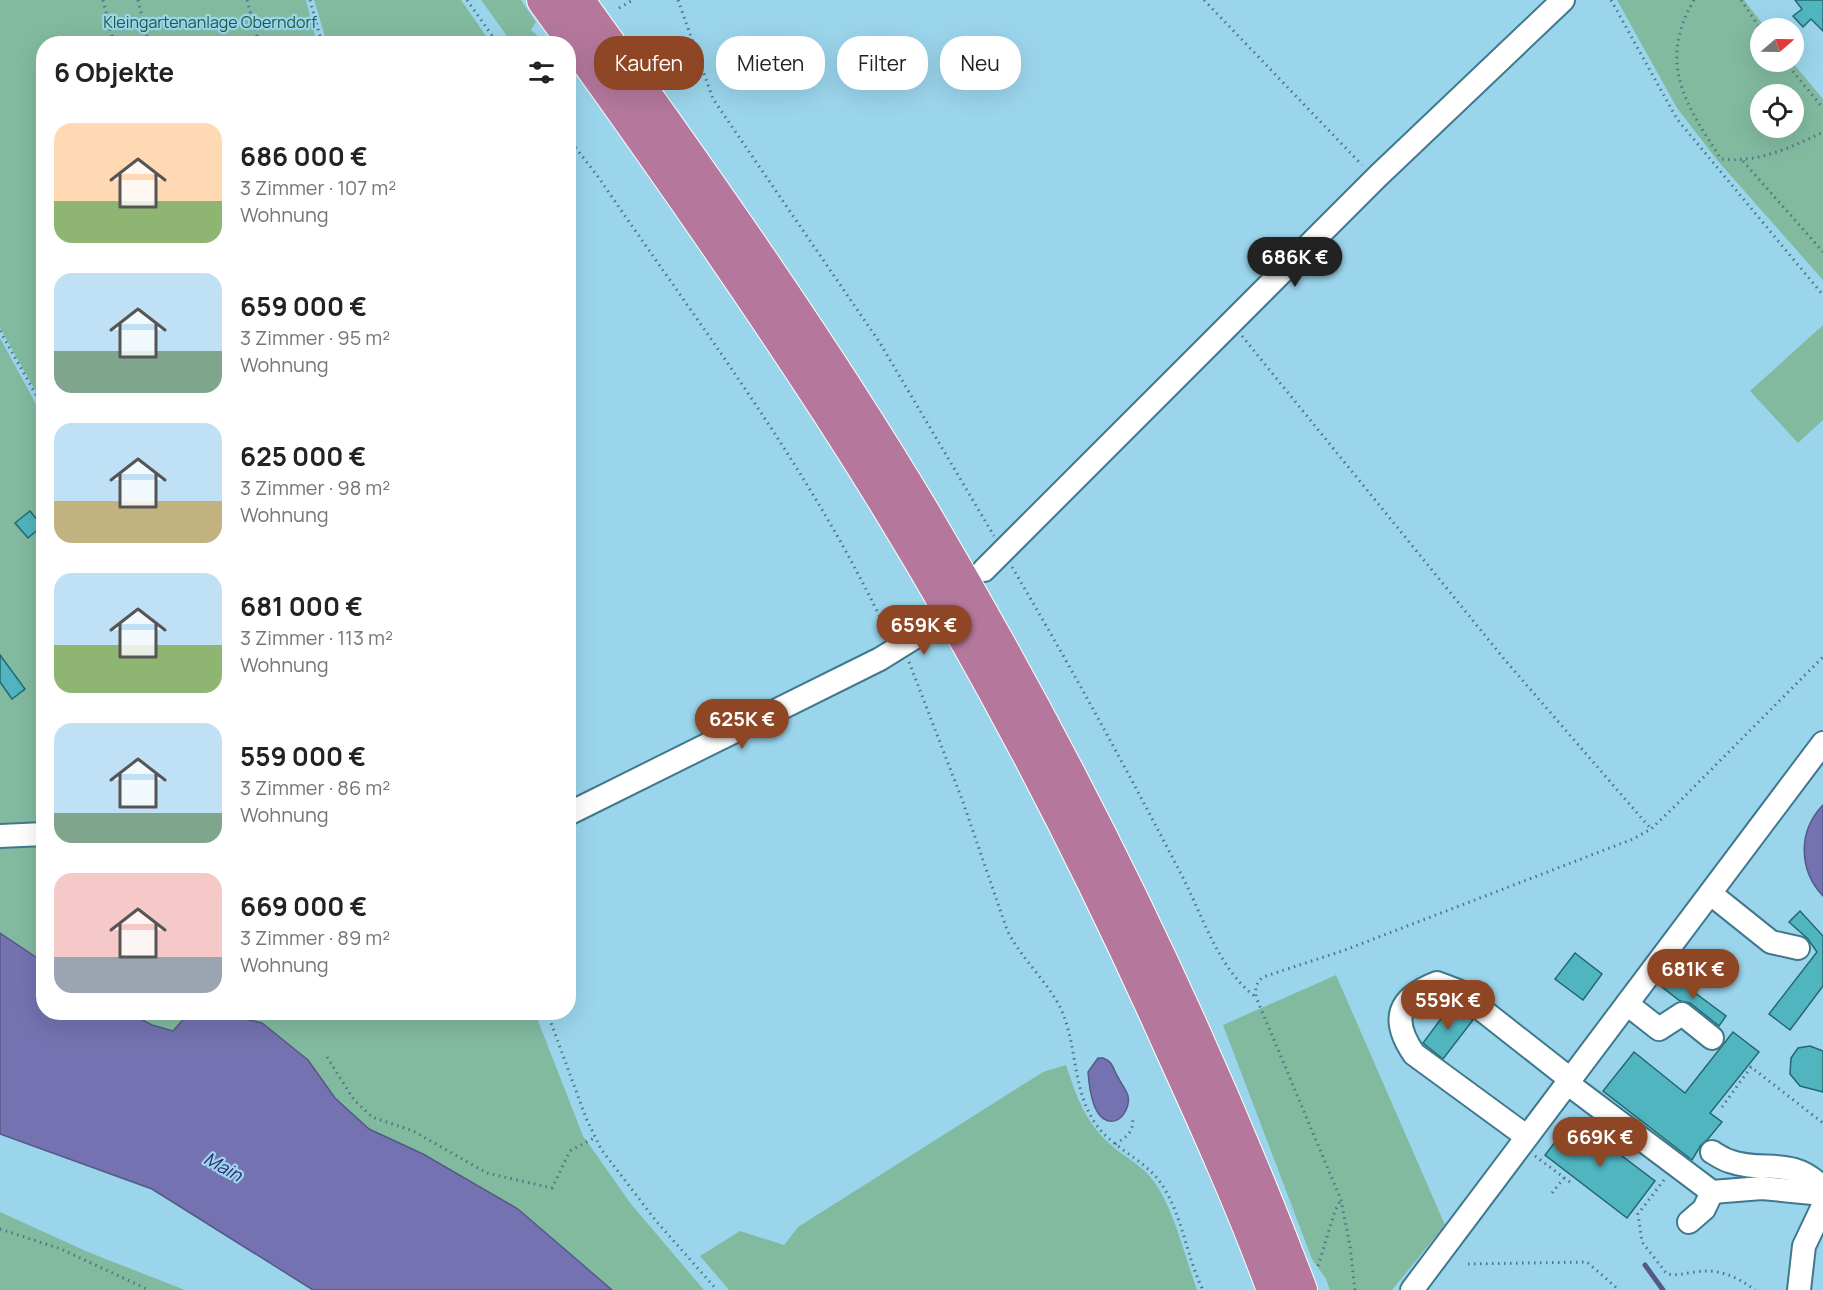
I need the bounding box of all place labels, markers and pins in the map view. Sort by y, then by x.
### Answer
pin: 686K € [1246,237,1344,288]
pin: 659K € [875,605,973,656]
pin: 625K € [693,699,791,750]
pin: 681K € [1644,949,1742,1000]
pin: 559K € [1399,980,1497,1031]
pin: 669K € [1551,1117,1649,1168]

